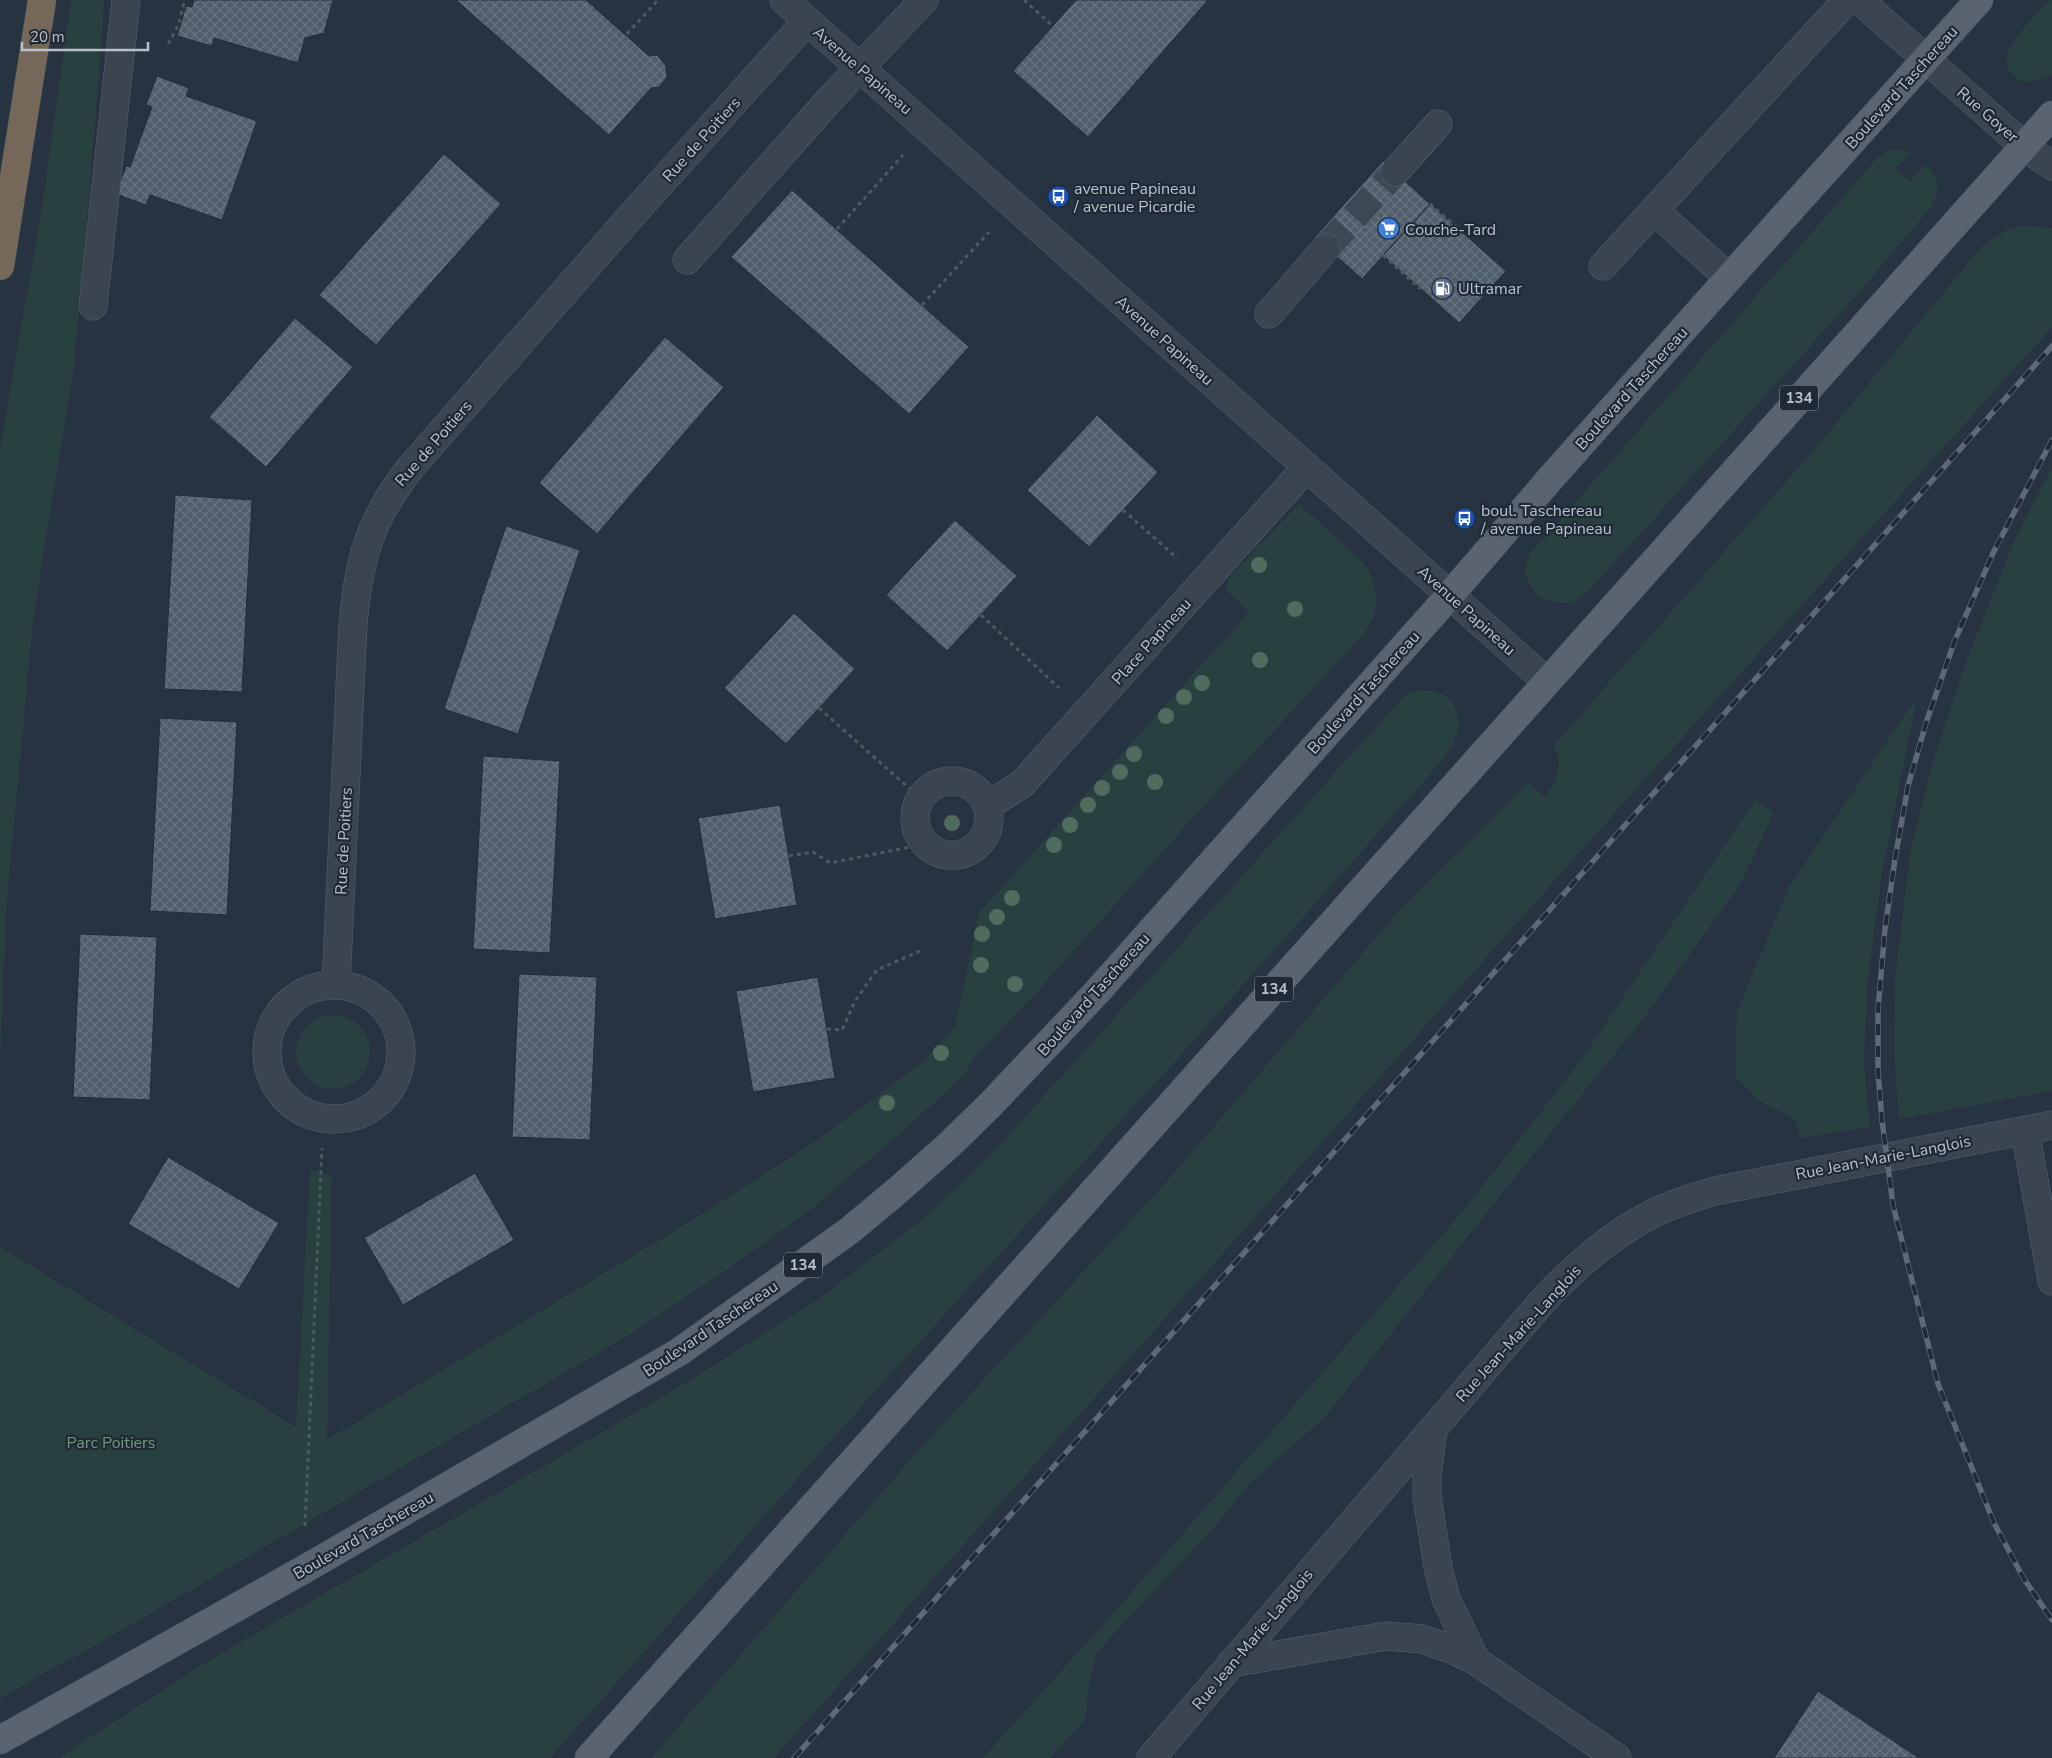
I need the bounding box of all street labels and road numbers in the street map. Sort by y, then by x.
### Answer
street label: Avenue Papineau [808,21,917,120]
street label: Boulevard Taschereau [1841,21,1963,154]
street label: Rue Goyer [1952,82,2023,148]
street label: Rue de Poitiers [657,92,746,187]
street label: Avenue Papineau [1111,291,1218,391]
street label: Boulevard Taschereau [1571,322,1693,455]
road number: 134 [1780,386,1818,410]
street label: Rue de Poitiers [390,396,477,492]
street label: Avenue Papineau [1413,561,1520,661]
street label: Place Papineau [1107,594,1197,690]
street label: Boulevard Taschereau [1303,626,1425,759]
street label: Rue de Poitiers [330,787,358,895]
street label: Boulevard Taschereau [1033,928,1155,1061]
road number: 134 [1255,976,1293,1002]
street label: Rue Jean-Marie-Langlois [1794,1130,1973,1186]
road number: 134 [784,1252,822,1278]
street label: Rue Jean-Marie-Langlois [1451,1260,1586,1407]
street label: Boulevard Taschereau [639,1275,782,1382]
street label: Boulevard Taschereau [289,1487,438,1585]
street label: Rue Jean-Marie-Langlois [1187,1564,1318,1715]

